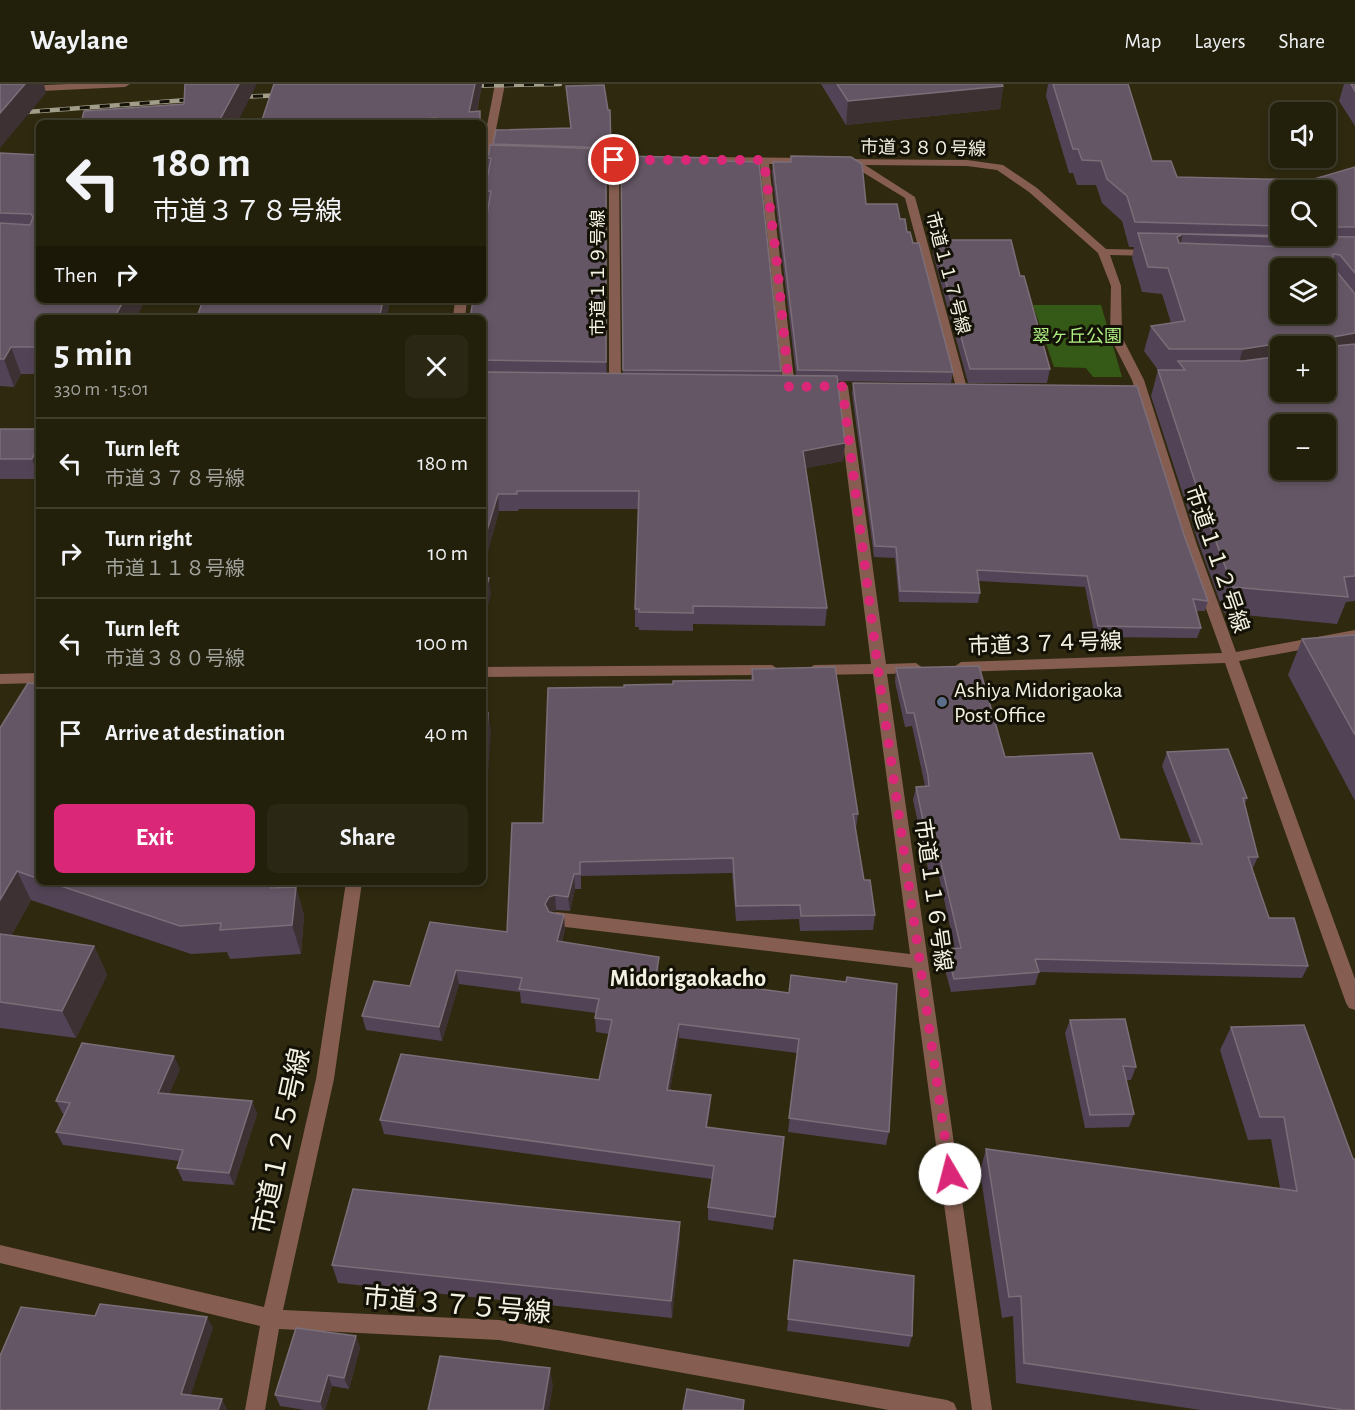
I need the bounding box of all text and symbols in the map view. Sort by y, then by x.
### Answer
text: Waylane [30,27,128,55]
text: Map [1125,31,1161,52]
text: Layers [1194,31,1245,52]
text: Share [1278,31,1325,52]
map controls [1270,102,1336,480]
button: sound [1270,102,1336,168]
pin [588,134,639,185]
street label: 市道３８０号線 [860,137,986,159]
text: 180 m [153,142,251,184]
icon: arrive [597,143,630,176]
icon: left [54,144,132,222]
button: search [1270,180,1336,246]
text: 市道３７８号線 [153,198,342,225]
street label: 市道１１９号線 [588,210,608,336]
street label: 市道１１７号線 [922,210,974,336]
icon: right [110,258,143,291]
button: layers [1270,258,1336,324]
text: Then [54,264,98,286]
park label: 翠ヶ丘公園 [1032,327,1122,346]
button: close [405,335,468,398]
text: 5 min [54,336,132,372]
button: + [1270,336,1336,402]
text: 330 m · 15:01 [54,379,149,399]
button: − [1270,414,1336,480]
text: Turn left [105,438,179,460]
icon: left [54,447,87,480]
text: 180 m [417,452,468,474]
text: 市道３７８号線 [105,469,245,489]
street label: 市道１１２号線 [1182,483,1253,636]
text: Turn right [105,528,192,550]
icon: right [54,537,87,570]
text: 10 m [428,542,468,564]
text: 市道１１８号線 [105,559,245,579]
text: Turn left [105,618,179,640]
icon: left [54,627,87,660]
street label: 市道３７４号線 [968,629,1122,658]
text: 100 m [416,632,468,654]
text: 市道３８０号線 [105,649,245,669]
place label: Ashiya Midorigaoka Post Office [954,679,1123,726]
marker: Ashiya Midorigaoka Post Office [935,695,949,709]
icon: arrive [54,717,87,750]
text: Arrive at destination [105,722,285,744]
text: 40 m [425,722,468,744]
button: Exit [54,804,255,873]
button: Share [267,804,468,873]
street label: 市道１１６号線 [911,817,956,973]
district label: Midorigaokacho [610,967,766,991]
street label: 市道１２５号線 [248,1046,314,1236]
position arrow [918,1142,982,1206]
street label: 市道３７５号線 [362,1283,552,1327]

